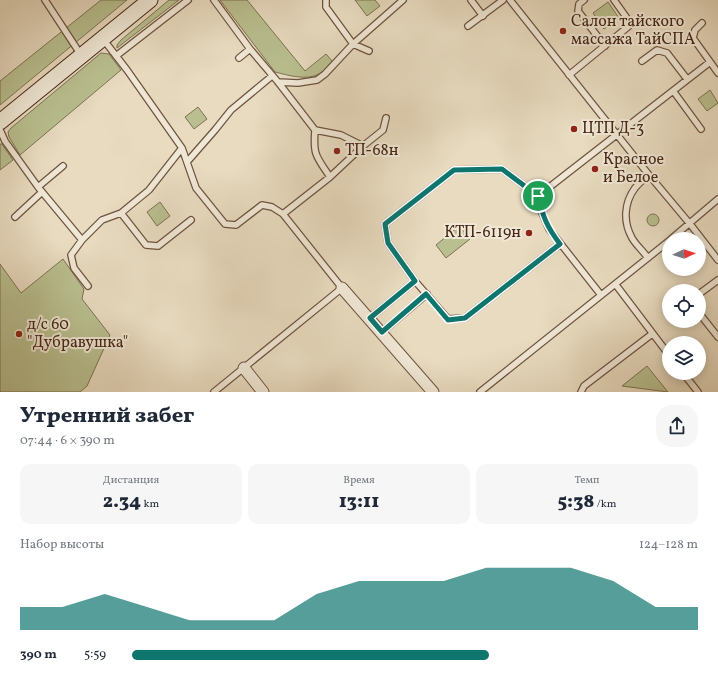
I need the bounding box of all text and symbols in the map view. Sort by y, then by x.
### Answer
place label: Салон тайского массажа ТайСПА [571,11,695,51]
marker: Салон тайского массажа ТайСПА [558,26,568,36]
place label: ЦТП Д-3 [582,118,644,140]
marker: ЦТП Д-3 [569,124,579,134]
place label: ТП-68н [345,140,399,162]
marker: ТП-68н [332,146,342,156]
place label: Красное и Белое [603,149,664,189]
marker: Красное и Белое [590,164,600,174]
pin [521,179,555,213]
icon: arrive [527,185,549,207]
place label: КТП-6119н [444,222,521,244]
marker: КТП-6119н [524,228,534,238]
north arrow [662,232,706,276]
map controls [662,232,706,380]
button: locate [662,284,706,328]
place label: д/с 60 "Дубравушка" [27,314,128,354]
marker: д/с 60 "Дубравушка" [14,329,24,339]
button: layers [662,336,706,380]
text: Утренний забег [20,401,194,432]
button: share [656,405,698,447]
text: 07:44 · 6 × 390 m [20,432,115,450]
text: Дистанция [103,473,159,488]
text: Время [343,473,375,488]
text: Темп [575,473,599,488]
text: 2.34 [103,488,141,516]
text: 13:11 [339,488,379,516]
text: 5:38 [557,488,595,516]
text: km [141,497,159,512]
text: /km [595,497,617,512]
text: Набор высоты [20,536,104,554]
text: 124–128 m [639,536,698,554]
text: 390 m [20,646,57,664]
text: 5:59 [84,646,106,664]

